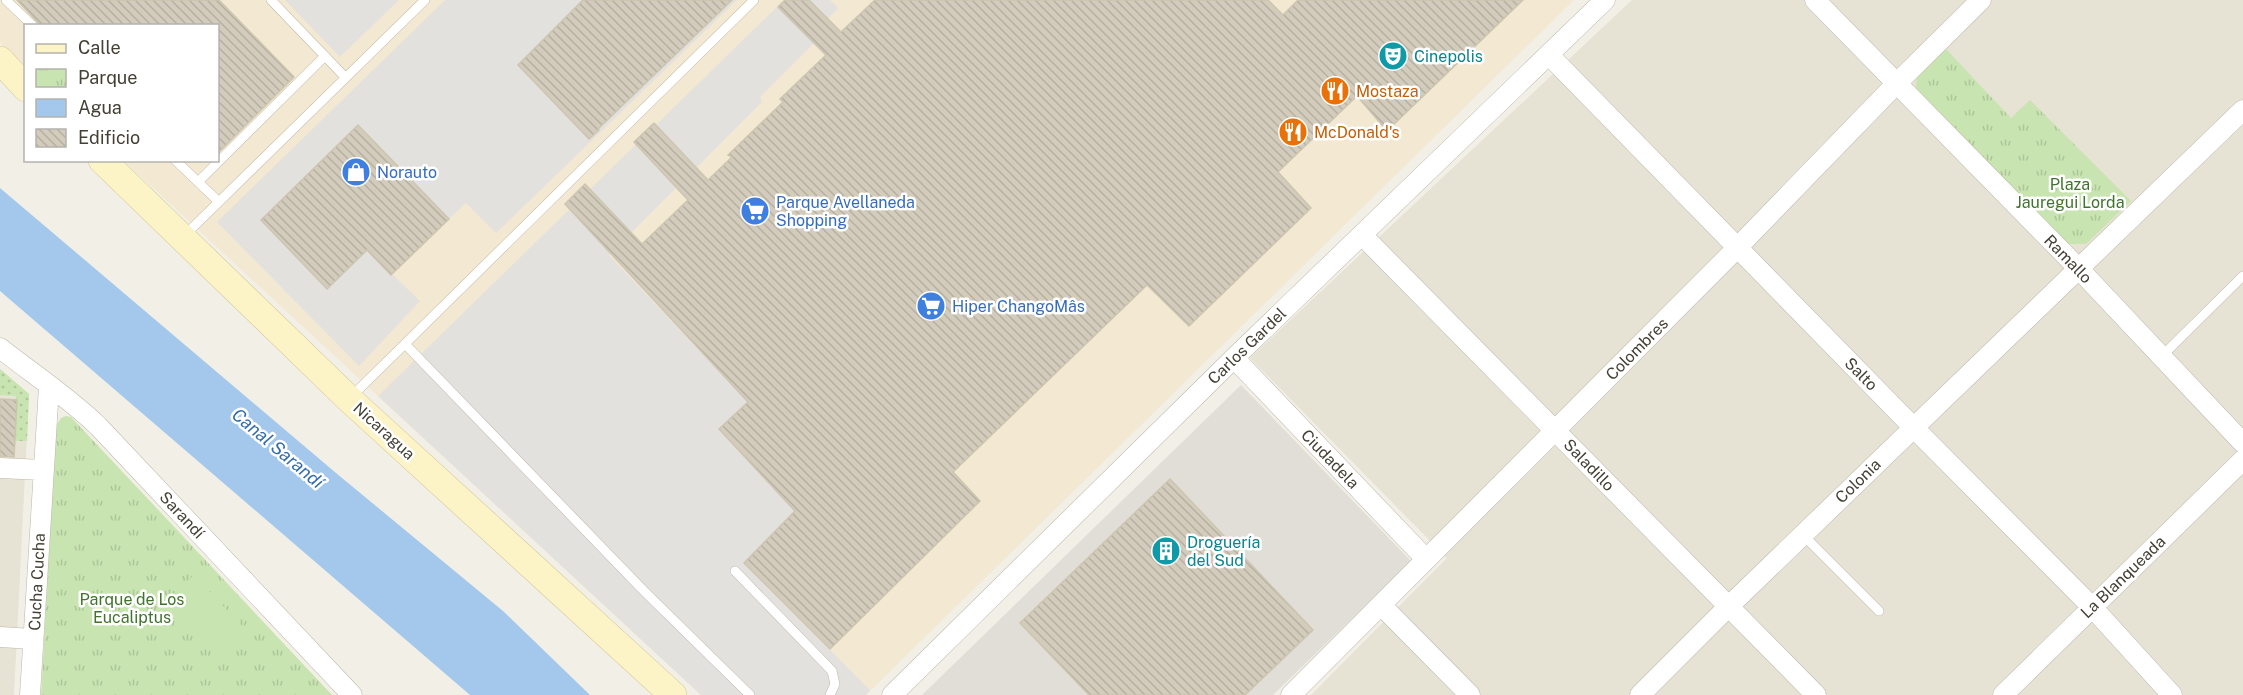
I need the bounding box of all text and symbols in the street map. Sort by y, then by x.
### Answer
legend [24,24,219,162]
text: Calle [78,37,121,58]
theatre icon: Cinepolis [1377,40,1409,72]
place label: Cinepolis [1414,47,1483,66]
text: Parque [78,67,138,88]
restaurant icon: Mostaza [1319,75,1351,107]
place label: Mostaza [1356,82,1419,101]
text: Agua [78,97,122,118]
restaurant icon: McDonald's [1277,116,1309,148]
place label: McDonald's [1314,123,1400,142]
text: Edificio [78,127,140,148]
shop icon: Norauto [340,156,372,188]
place label: Norauto [377,163,437,182]
park label: Plaza Jauregui Lorda [2015,175,2125,212]
place label: Parque Avellaneda Shopping [776,193,915,230]
supermarket icon: Parque Avellaneda Shopping [739,195,771,227]
street label: Ramallo [2040,231,2096,287]
supermarket icon: Hiper ChangoMâs [915,290,947,322]
place label: Hiper ChangoMâs [952,297,1085,316]
street label: Carlos Gardel [1204,304,1290,388]
street label: Colombres [1602,314,1672,384]
street label: Salto [1841,354,1881,394]
street label: Nicaragua [349,398,419,464]
water label: Canal Sarandí [228,404,329,493]
street label: Ciudadela [1297,425,1363,493]
street label: Saladillo [1560,435,1618,495]
street label: Colonia [1831,455,1885,507]
street label: Sarandí [156,488,209,543]
street label: La Blanqueada [2077,532,2169,622]
street label: Cucha Cucha [25,533,49,631]
place label: Droguería del Sud [1187,533,1260,570]
building icon: Droguería del Sud [1150,535,1182,567]
park label: Parque de Los Eucaliptus [80,590,184,627]

